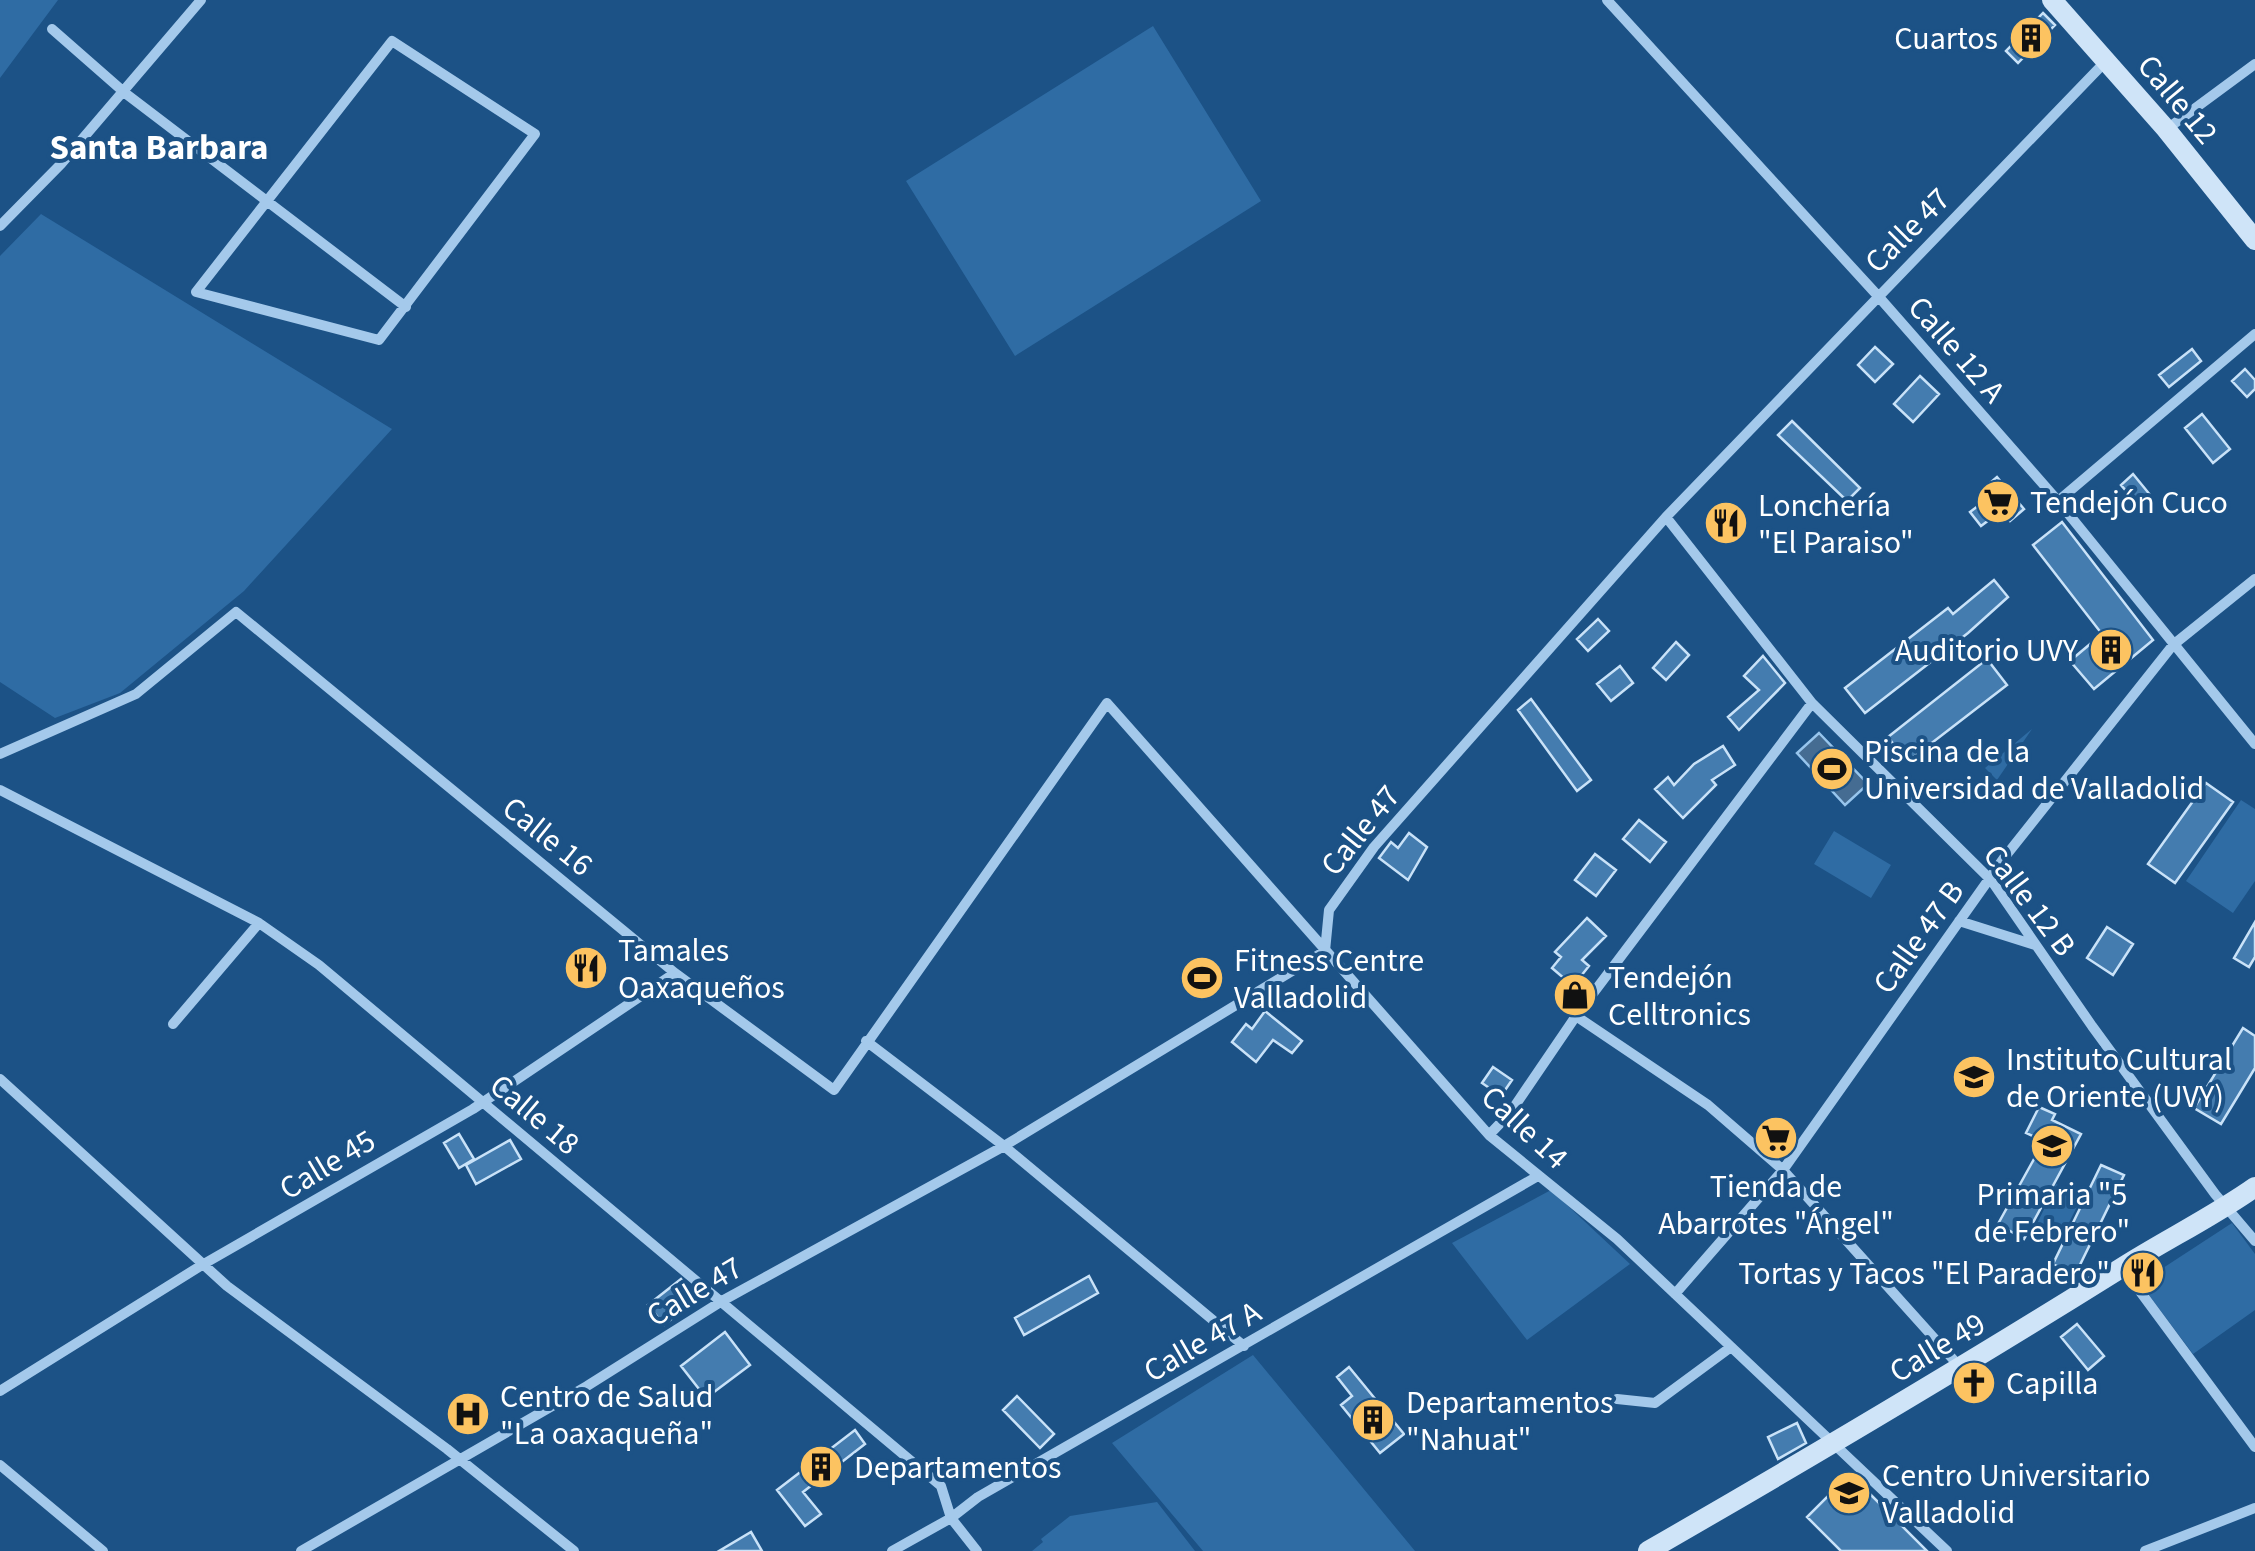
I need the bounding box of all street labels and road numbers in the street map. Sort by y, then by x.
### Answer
street label: Calle 12 [2126,45,2229,155]
street label: Calle 47 [1854,177,1961,284]
street label: Calle 12 A [1897,286,2016,414]
street label: Calle 47 [1310,775,1412,886]
street label: Calle 16 [492,786,603,888]
street label: Calle 12 B [1972,835,2087,966]
street label: Calle 47 B [1862,871,1976,1004]
street label: Calle 18 [479,1063,589,1166]
street label: Calle 14 [1470,1075,1578,1180]
street label: Calle 45 [271,1118,384,1212]
street label: Calle 47 [638,1245,751,1339]
street label: Calle 47 A [1135,1289,1270,1394]
street label: Calle 49 [1881,1301,1994,1395]

